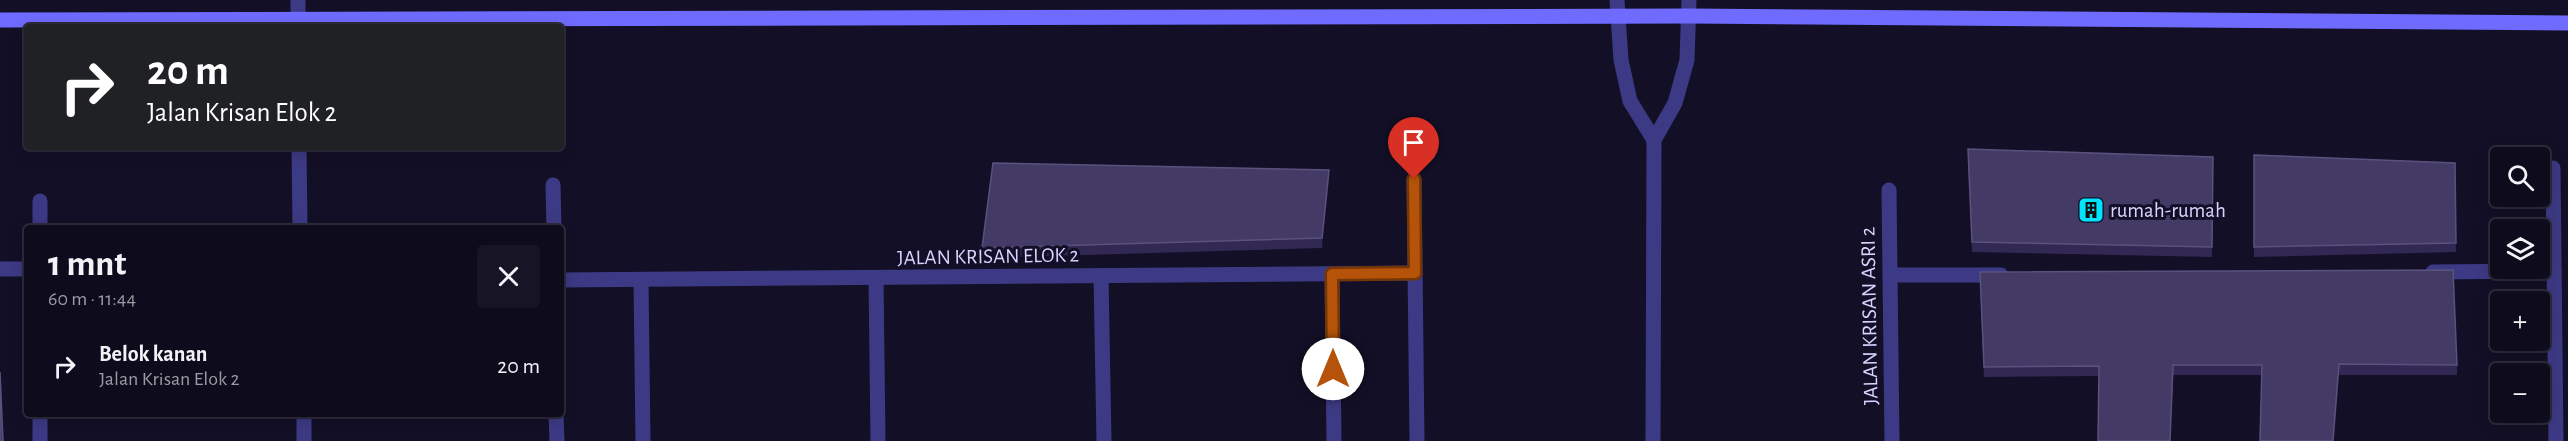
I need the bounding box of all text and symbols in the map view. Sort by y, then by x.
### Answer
icon: right [48,48,126,126]
text: 20 m [147,50,229,92]
text: Jalan Krisan Elok 2 [147,99,337,126]
pin [1388,117,1439,179]
icon: arrive [1397,126,1430,159]
map controls [2490,147,2550,423]
button: search [2490,147,2550,207]
building icon: rumah-rumah [2076,195,2106,225]
place label: rumah-rumah [2110,200,2226,221]
button: layers [2490,219,2550,279]
street label: JALAN KRISAN ASRI 2 [1857,227,1882,405]
street label: JALAN KRISAN ELOK 2 [897,244,1079,269]
button: close [477,245,540,308]
text: 1 mnt [48,246,126,282]
text: 60 m · 11:44 [48,289,136,309]
button: + [2490,291,2550,351]
position arrow [1301,337,1365,401]
text: Belok kanan [99,343,207,365]
icon: right [48,350,81,383]
text: 20 m [497,355,540,377]
button: − [2490,363,2550,423]
text: Jalan Krisan Elok 2 [99,369,240,389]

